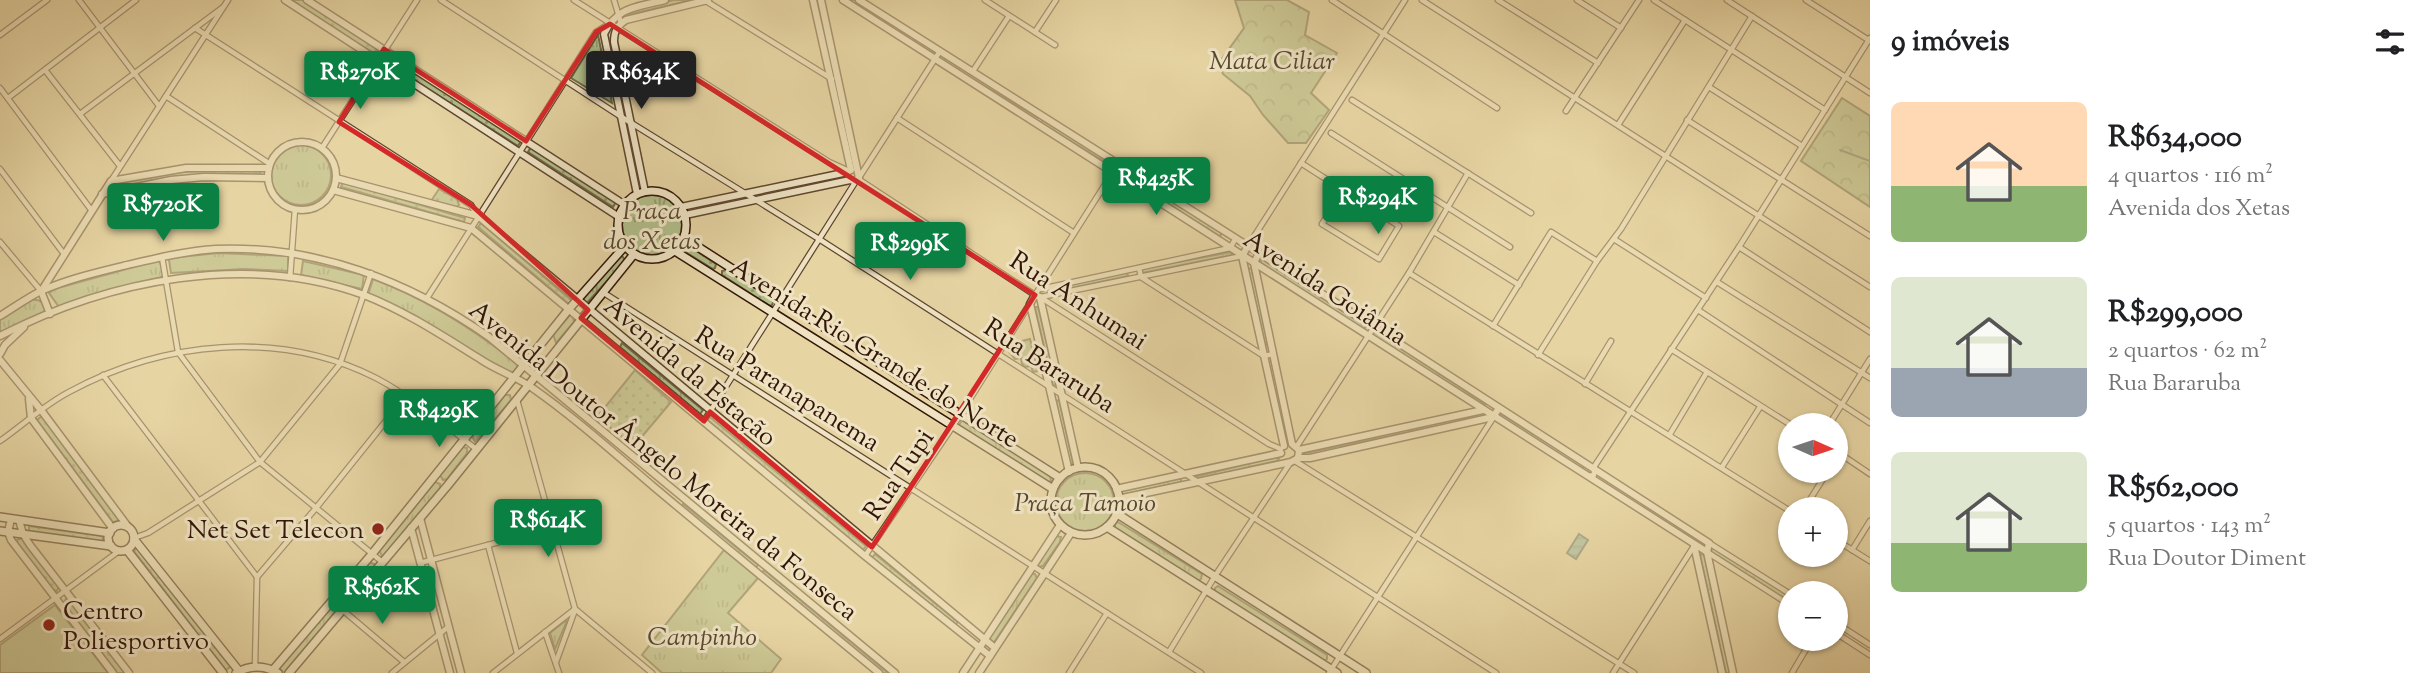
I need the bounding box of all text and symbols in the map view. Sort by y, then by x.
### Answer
text: 9 imóveis [1891,21,2010,64]
icon: filters [2371,23,2409,61]
park label: Mata Ciliar [1209,44,1335,81]
pin: R$270K [303,52,417,111]
pin: R$634K [584,52,698,111]
text: R$270K [320,57,400,90]
text: R$634K [602,57,680,90]
text: R$634,000 [2108,117,2242,160]
icon: home [1947,130,2031,214]
pin: R$425K [1099,158,1213,217]
text: 4 quartos · 116 m² [2108,160,2273,193]
text: R$425K [1118,163,1194,196]
pin: R$294K [1321,176,1435,236]
text: R$294K [1339,182,1417,215]
pin: R$720K [106,184,220,243]
text: R$720K [123,189,203,222]
text: Avenida dos Xetas [2108,193,2290,226]
park label: Praça dos Xetas [603,194,701,261]
pin: R$299K [853,222,967,282]
street label: Avenida Goiânia [1235,222,1414,356]
text: R$299K [871,228,949,261]
street label: Rua Anhumai [1001,244,1154,361]
street label: Avenida Rio Grande do Norte [722,250,1026,459]
street label: Avenida da Estação [595,289,784,456]
text: R$299,000 [2108,292,2243,335]
street label: Avenida Doutor Ângelo Moreira da Fonseca [460,293,865,631]
icon: home [1947,305,2031,389]
street label: Rua Bararuba [975,311,1122,424]
street label: Rua Paranapanema [687,318,887,462]
text: 2 quartos · 62 m² [2108,335,2267,368]
text: Rua Bararuba [2108,368,2241,401]
pin: R$429K [382,390,496,449]
text: R$429K [400,395,478,428]
north arrow [1778,413,1848,483]
map controls [1778,413,1848,651]
street label: Rua Tupi [856,422,944,529]
text: R$562,000 [2108,467,2239,510]
icon: home [1947,480,2031,564]
park label: Praça Tamoio [1014,486,1156,523]
button: + [1778,497,1848,567]
pin: R$614K [491,500,605,559]
text: R$614K [510,505,586,538]
text: 5 quartos · 143 m² [2108,510,2271,543]
place label: Net Set Telecon [187,513,364,550]
marker: Net Set Telecon [370,521,386,537]
text: Rua Doutor Diment [2108,543,2306,576]
pin: R$562K [325,566,439,626]
text: R$562K [344,572,420,605]
button: − [1778,581,1848,651]
place label: Centro Poliesportivo [63,594,209,661]
marker: Centro Poliesportivo [41,617,57,633]
park label: Campinho [647,620,757,657]

